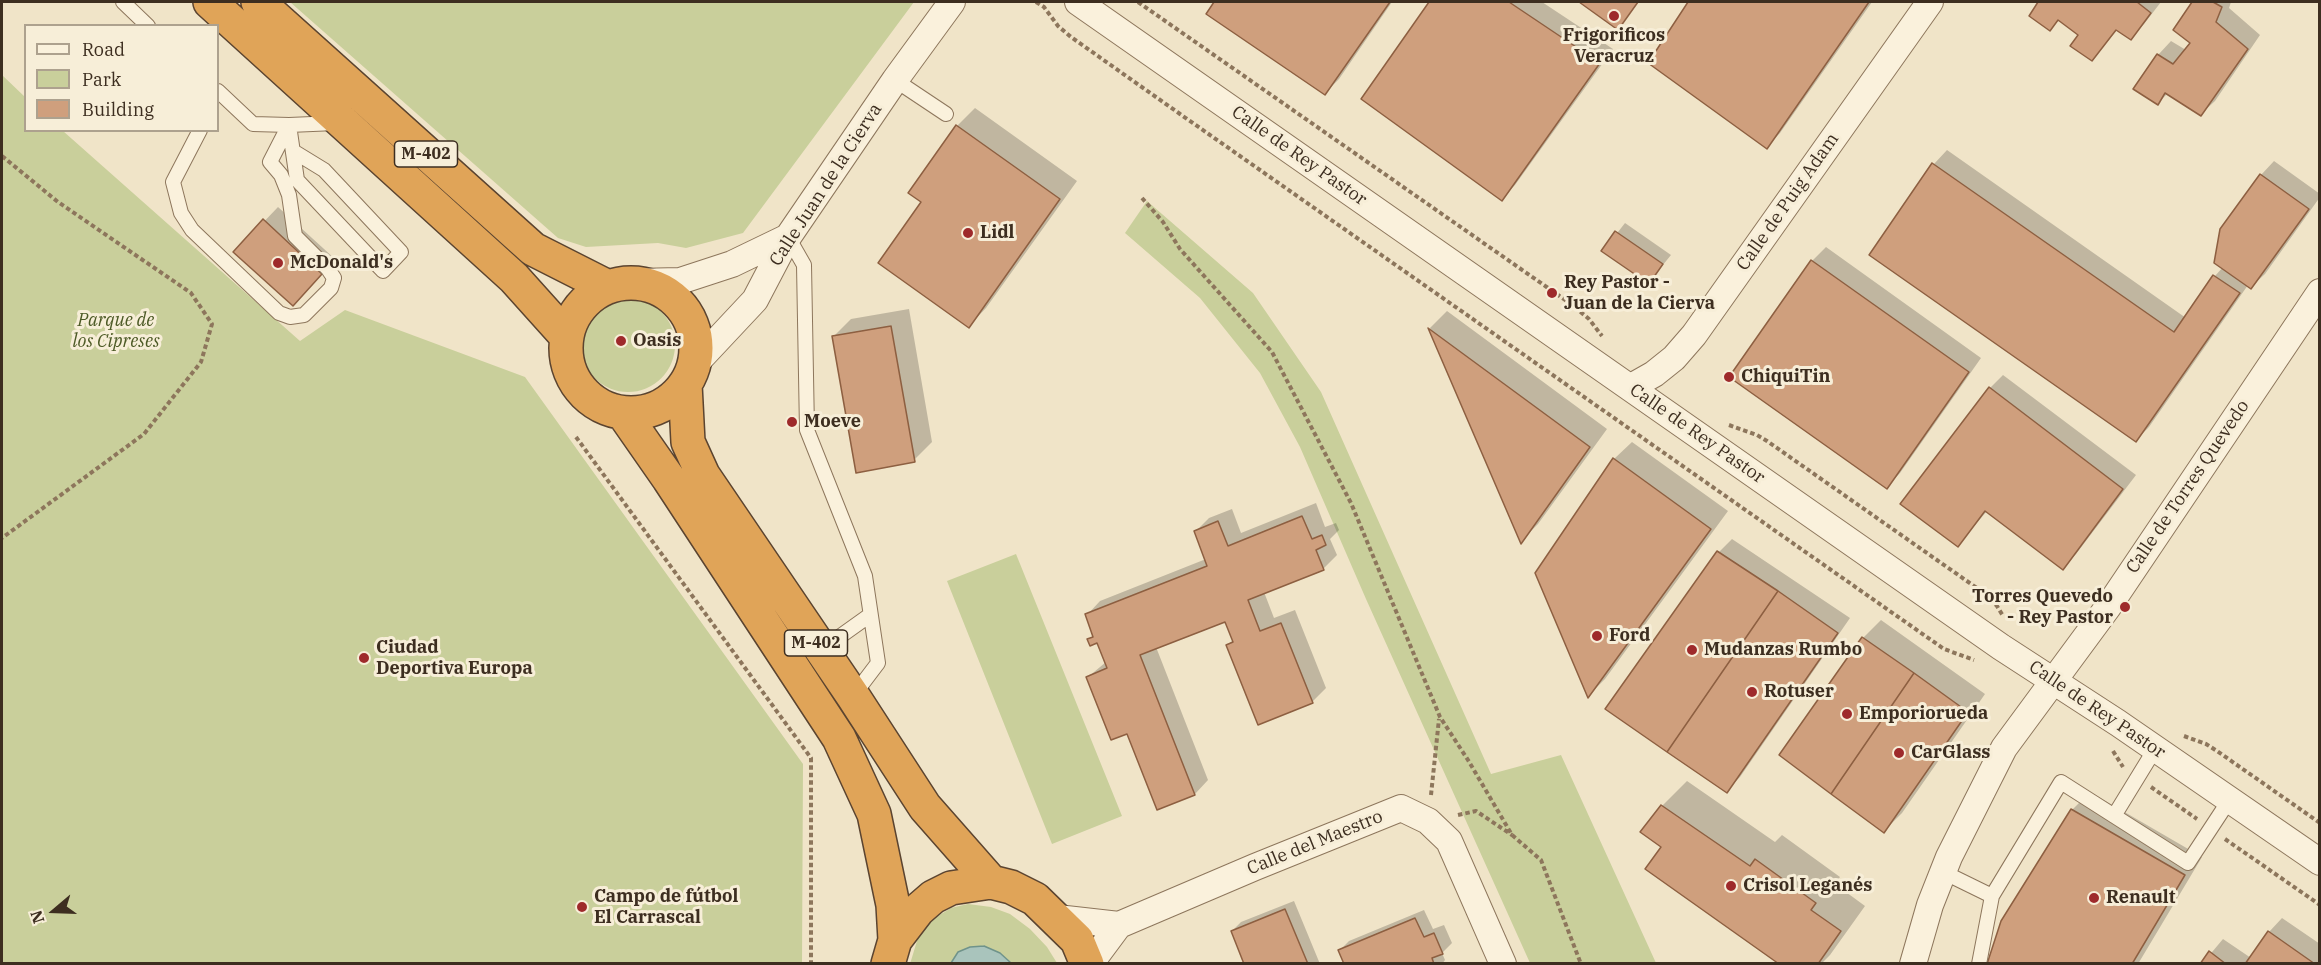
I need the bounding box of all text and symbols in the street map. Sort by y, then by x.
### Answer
marker: Frigorificos Veracruz [1607,9,1621,23]
legend [24,24,219,132]
place label: Frigorificos Veracruz [1563,25,1665,68]
text: Road [82,38,125,61]
text: Park [82,68,121,91]
text: Building [82,98,154,121]
street label: Calle Juan de la Cierva [765,100,887,270]
street label: Calle de Rey Pastor [1227,101,1371,211]
street label: Calle de Puig Adam [1732,129,1844,275]
road number: M-402 [394,141,458,167]
place label: Lidl [980,222,1014,244]
marker: Lidl [961,226,975,240]
place label: McDonald's [290,252,393,274]
marker: McDonald's [271,256,285,270]
place label: Rey Pastor - Juan de la Cierva [1564,272,1715,314]
marker: Rey Pastor - Juan de la Cierva [1545,286,1559,300]
park label: Parque de los Cipreses [72,310,160,352]
place label: Oasis [633,330,681,352]
marker: Oasis [614,334,628,348]
place label: ChiquiTin [1741,366,1830,388]
marker: ChiquiTin [1722,370,1736,384]
street label: Calle de Rey Pastor [1625,379,1769,489]
street label: Calle de Torres Quevedo [2122,396,2254,578]
place label: Moeve [804,411,861,433]
marker: Moeve [785,415,799,429]
place label: Torres Quevedo - Rey Pastor [1972,586,2113,628]
marker: Torres Quevedo - Rey Pastor [2118,600,2132,614]
place label: Ford [1609,625,1650,647]
marker: Ford [1590,629,1604,643]
road number: M-402 [784,630,848,656]
place label: Ciudad Deportiva Europa [376,637,533,680]
place label: Mudanzas Rumbo [1704,639,1862,661]
marker: Mudanzas Rumbo [1685,643,1699,657]
marker: Ciudad Deportiva Europa [357,651,371,665]
street label: Calle de Rey Pastor [2025,656,2169,764]
place label: Rotuser [1764,681,1834,703]
marker: Rotuser [1745,685,1759,699]
place label: Emporiorueda [1859,703,1988,725]
marker: Emporiorueda [1840,707,1854,721]
place label: CarGlass [1911,742,1990,764]
marker: CarGlass [1892,746,1906,760]
street label: Calle del Maestro [1244,806,1386,880]
place label: Crisol Leganés [1743,875,1872,897]
marker: Crisol Leganés [1724,879,1738,893]
north arrow [24,881,84,941]
place label: Campo de fútbol El Carrascal [594,886,738,928]
place label: Renault [2106,887,2175,909]
marker: Renault [2087,891,2101,905]
marker: Campo de fútbol El Carrascal [575,900,589,914]
text: N [25,908,48,926]

